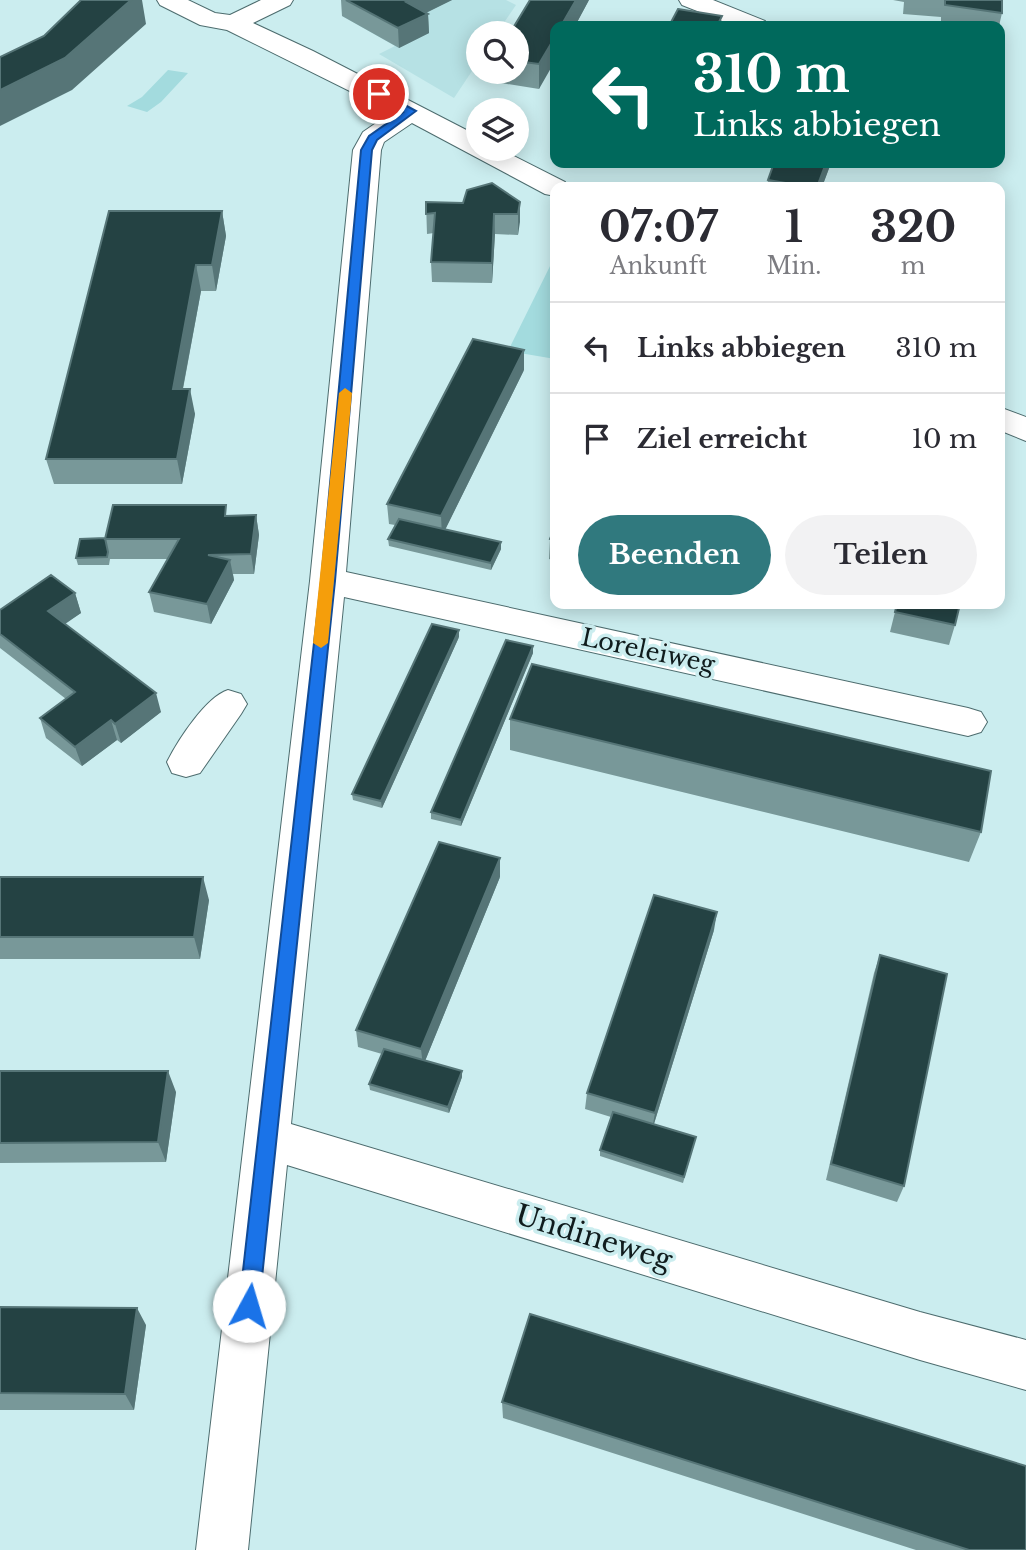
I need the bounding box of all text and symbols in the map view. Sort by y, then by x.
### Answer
map controls [466,21,529,161]
button: search [466,21,529,84]
text: 310 m [693,44,850,105]
icon: left [578,49,669,140]
pin [349,64,409,124]
icon: arrive [360,75,398,113]
button: layers [466,98,529,161]
text: Links abbiegen [693,105,941,145]
text: 07:07 [599,201,718,253]
text: 1 [785,201,803,253]
text: 320 [870,201,956,253]
text: Ankunft [610,252,707,280]
text: Min. [767,252,821,280]
text: m [901,252,926,280]
icon: left [578,329,616,367]
text: Links abbiegen [637,332,846,364]
text: 310 m [895,332,977,364]
icon: arrive [578,420,616,458]
text: Ziel erreicht [637,423,807,455]
text: 10 m [911,423,977,455]
button: Beenden [578,515,771,595]
button: Teilen [785,515,977,595]
street label: Loreleiweg [579,622,718,679]
street label: Undineweg [511,1197,678,1278]
position arrow [212,1269,286,1343]

